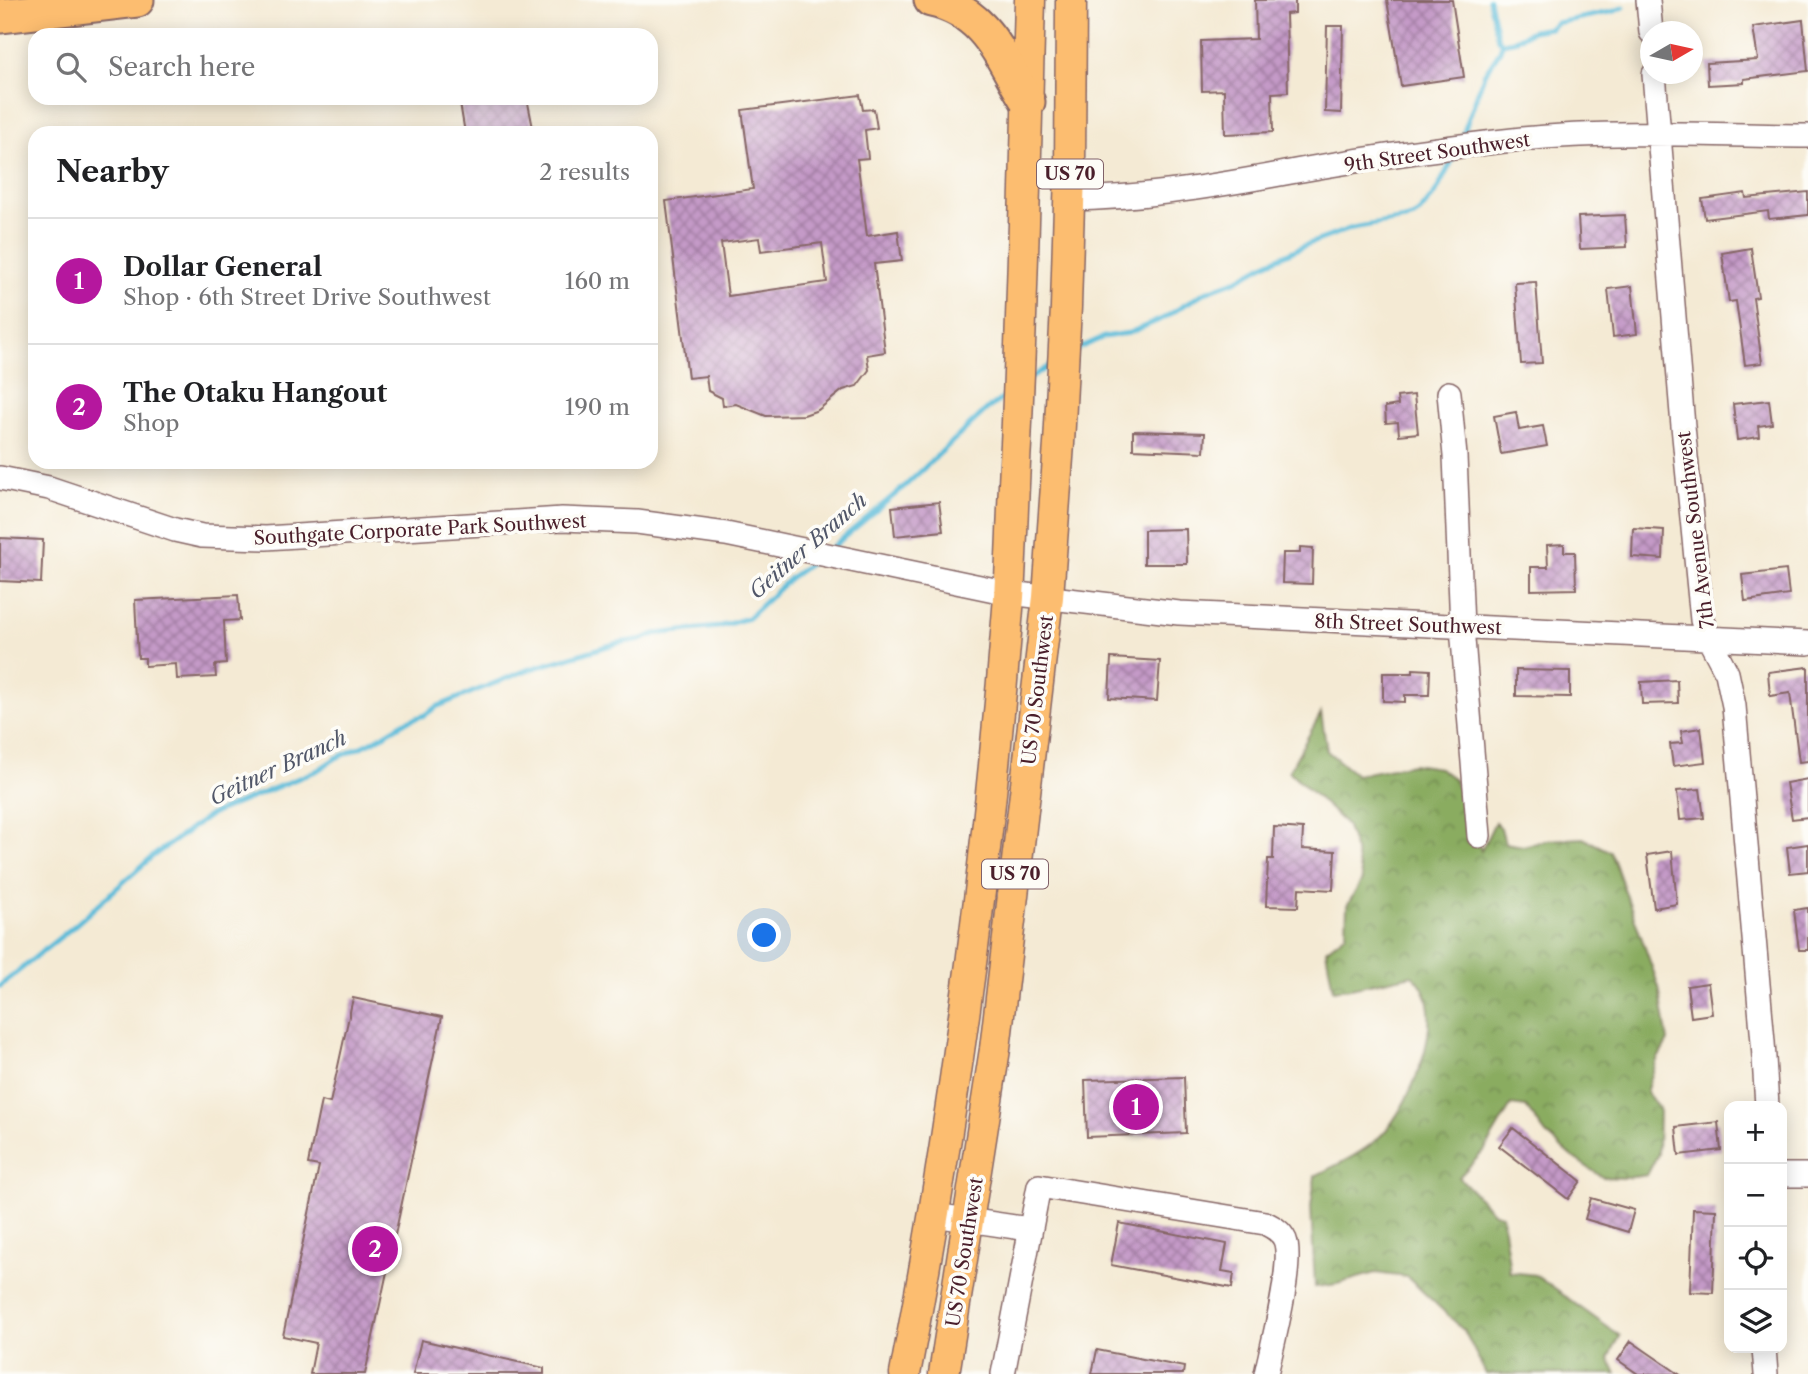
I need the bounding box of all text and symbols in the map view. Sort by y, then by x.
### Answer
north arrow [1640,21,1703,84]
search box [28,28,658,105]
icon: search [52,48,90,86]
text: Search here [108,51,255,83]
street label: 9th Street Southwest [1343,128,1532,177]
text: Nearby [56,153,169,190]
text: 2 results [539,158,630,186]
road number: US 70 [1037,160,1103,188]
text: Dollar General [123,251,322,283]
text: 1 [74,267,84,295]
text: 160 m [565,267,630,295]
text: Shop · 6th Street Drive Southwest [123,283,491,311]
text: The Otaku Hangout [123,377,387,409]
text: 2 [72,393,86,421]
text: 190 m [565,393,630,421]
text: Shop [123,409,179,437]
street label: 7th Avenue Southwest [1672,430,1719,630]
water label: Geitner Branch [744,488,872,604]
street label: Southgate Corporate Park Southwest [253,509,587,550]
street label: 8th Street Southwest [1314,610,1502,639]
street label: US 70 Southwest [1017,613,1058,766]
water label: Geitner Branch [205,725,350,810]
road number: US 70 [982,860,1048,888]
your location [747,918,781,952]
pin: 1 [1113,1081,1159,1133]
map controls [1724,1101,1787,1353]
button: + [1724,1101,1787,1164]
button: − [1724,1164,1787,1227]
street label: US 70 Southwest [941,1175,988,1328]
pin: 2 [352,1223,398,1275]
button: locate [1724,1227,1787,1290]
button: layers [1724,1290,1787,1353]

